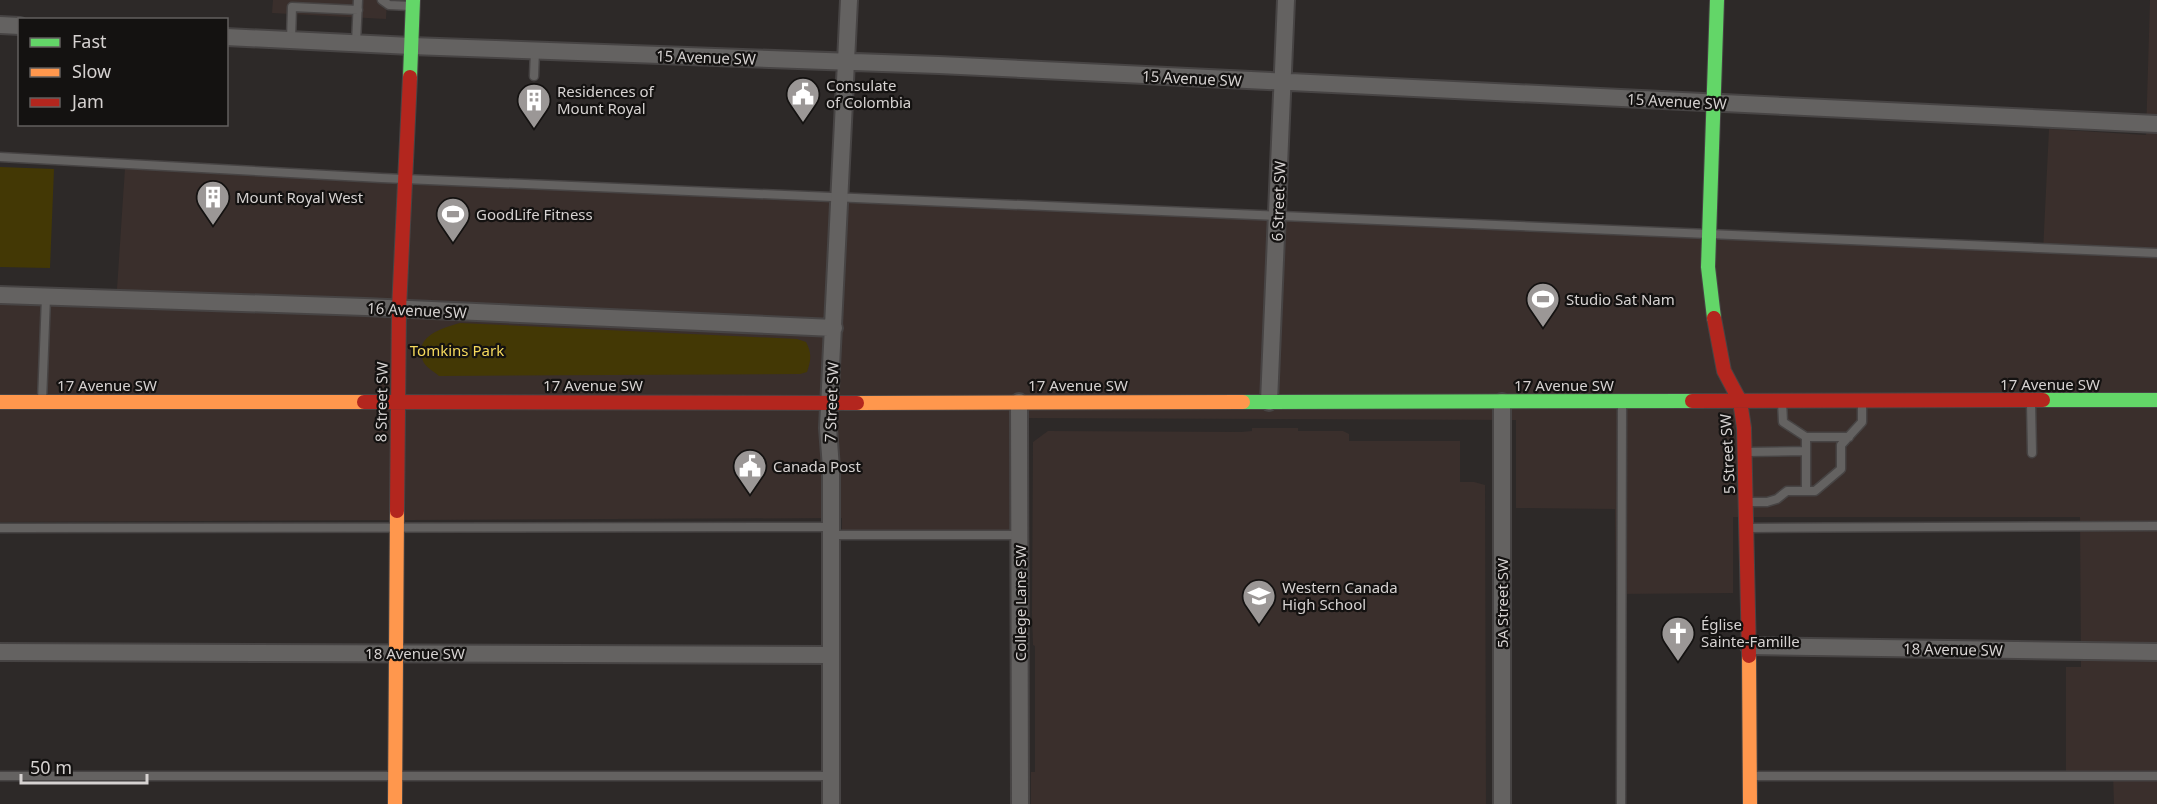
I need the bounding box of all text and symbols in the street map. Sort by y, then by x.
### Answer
legend [18,18,228,126]
text: Fast [72,29,107,53]
street label: 15 Avenue SW [656,45,756,69]
text: Slow [72,59,111,83]
street label: 15 Avenue SW [1142,65,1242,91]
place label: Consulate of Colombia [826,75,911,112]
public building icon: Consulate of Colombia [785,76,821,123]
place label: Residences of Mount Royal [557,81,655,118]
building icon: Residences of Mount Royal [516,82,552,129]
street label: 15 Avenue SW [1627,88,1727,114]
text: Jam [70,89,104,113]
street label: 6 Street SW [1267,160,1289,242]
building icon: Mount Royal West [195,179,231,226]
place label: Mount Royal West [236,187,364,207]
sports icon: GoodLife Fitness [435,196,471,243]
place label: GoodLife Fitness [476,204,593,224]
sports icon: Studio Sat Nam [1525,281,1561,328]
place label: Studio Sat Nam [1566,289,1675,309]
street label: 16 Avenue SW [367,297,467,323]
park label: Tomkins Park [410,340,504,360]
street label: 7 Street SW [820,361,842,443]
street label: 8 Street SW [370,362,392,442]
street label: 17 Avenue SW [2000,374,2100,394]
street label: 17 Avenue SW [57,375,157,395]
street label: 17 Avenue SW [543,375,643,395]
street label: 17 Avenue SW [1028,375,1128,395]
street label: 17 Avenue SW [1514,375,1614,395]
street label: 5 Street SW [1715,413,1739,495]
public building icon: Canada Post [732,448,768,495]
place label: Canada Post [773,456,861,476]
street label: College Lane SW [1010,545,1030,661]
street label: 5A Street SW [1492,558,1512,648]
place label: Western Canada High School [1282,577,1398,614]
school or university icon: Western Canada High School [1241,578,1277,625]
place label: Église Sainte-Famille [1701,614,1800,651]
church icon: Église Sainte-Famille [1660,615,1696,662]
street label: 18 Avenue SW [1903,638,2003,660]
street label: 18 Avenue SW [365,643,465,663]
scale bar [21,747,147,785]
text: 50 m [30,755,72,779]

